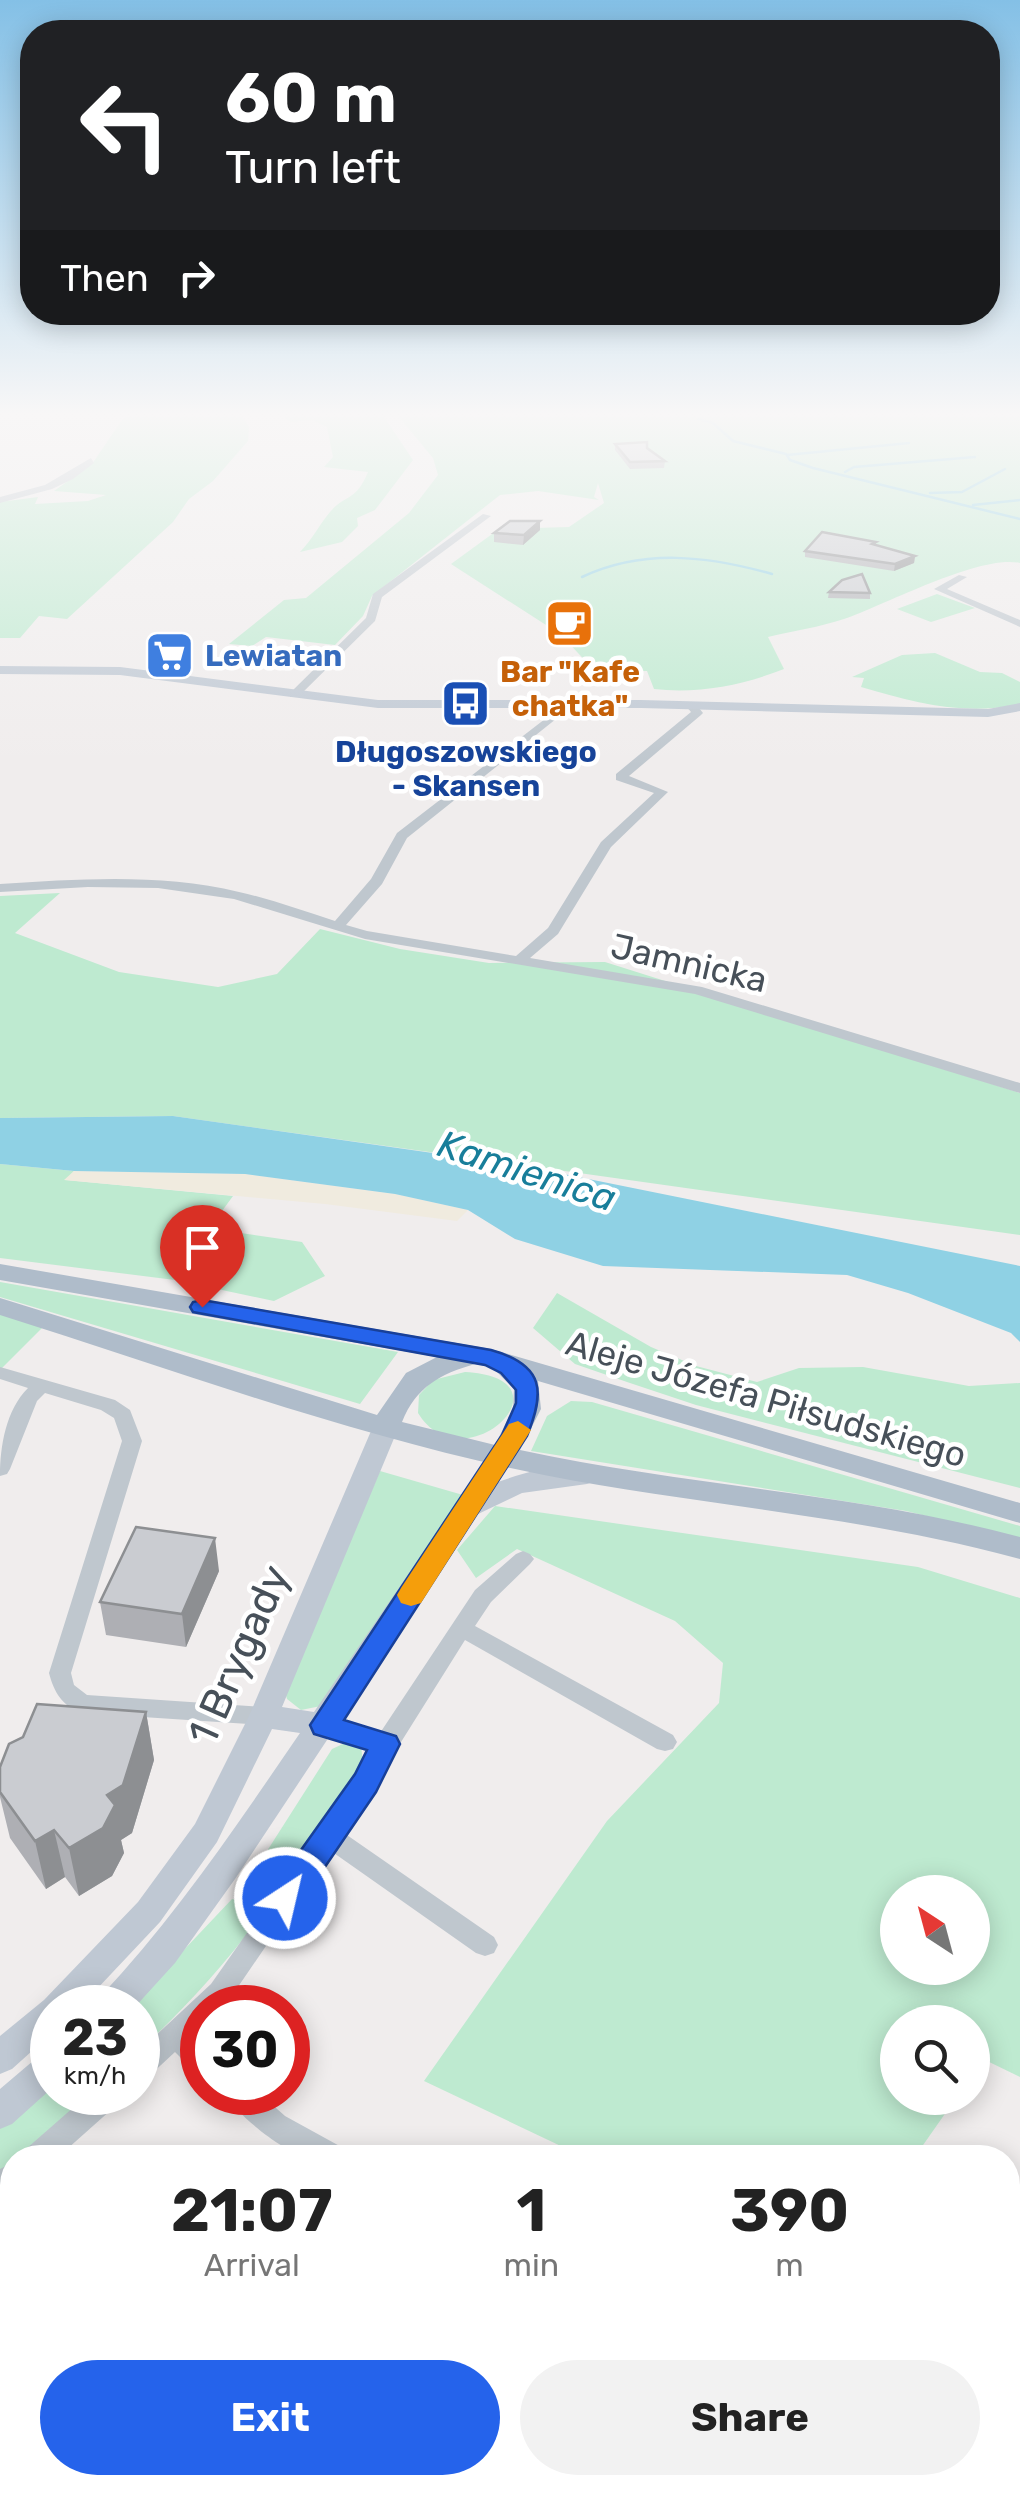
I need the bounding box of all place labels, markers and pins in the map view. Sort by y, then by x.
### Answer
cafe icon: Bar "Kafe chatka" [544,597,596,649]
supermarket icon: Lewiatan [144,630,196,682]
place label: Lewiatan [205,638,342,674]
place label: Bar "Kafe chatka" [500,654,640,724]
bus stop icon: Długoszowskiego - Skansen [440,677,492,729]
place label: Długoszowskiego - Skansen [335,734,597,804]
pin [160,1205,245,1308]

